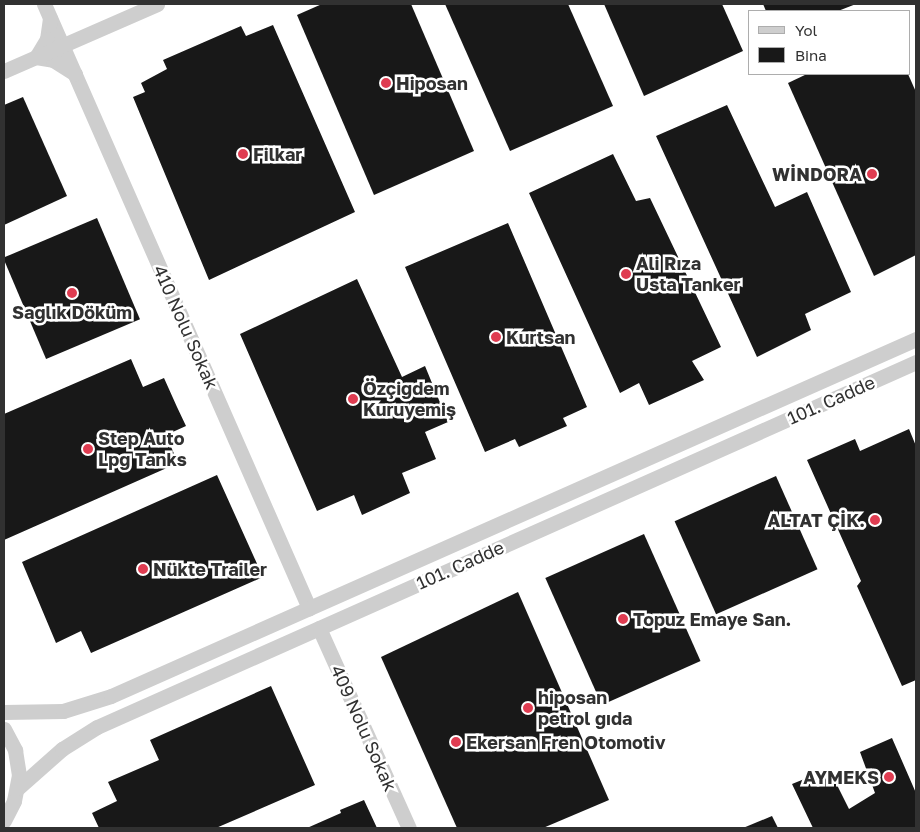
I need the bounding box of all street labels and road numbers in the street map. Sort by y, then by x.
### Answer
street label: 410 Nolu Sokak [149,262,223,392]
street label: 101. Cadde [784,371,878,429]
street label: 101. Cadde [413,536,507,594]
street label: 409 Nolu Sokak [327,662,401,794]

